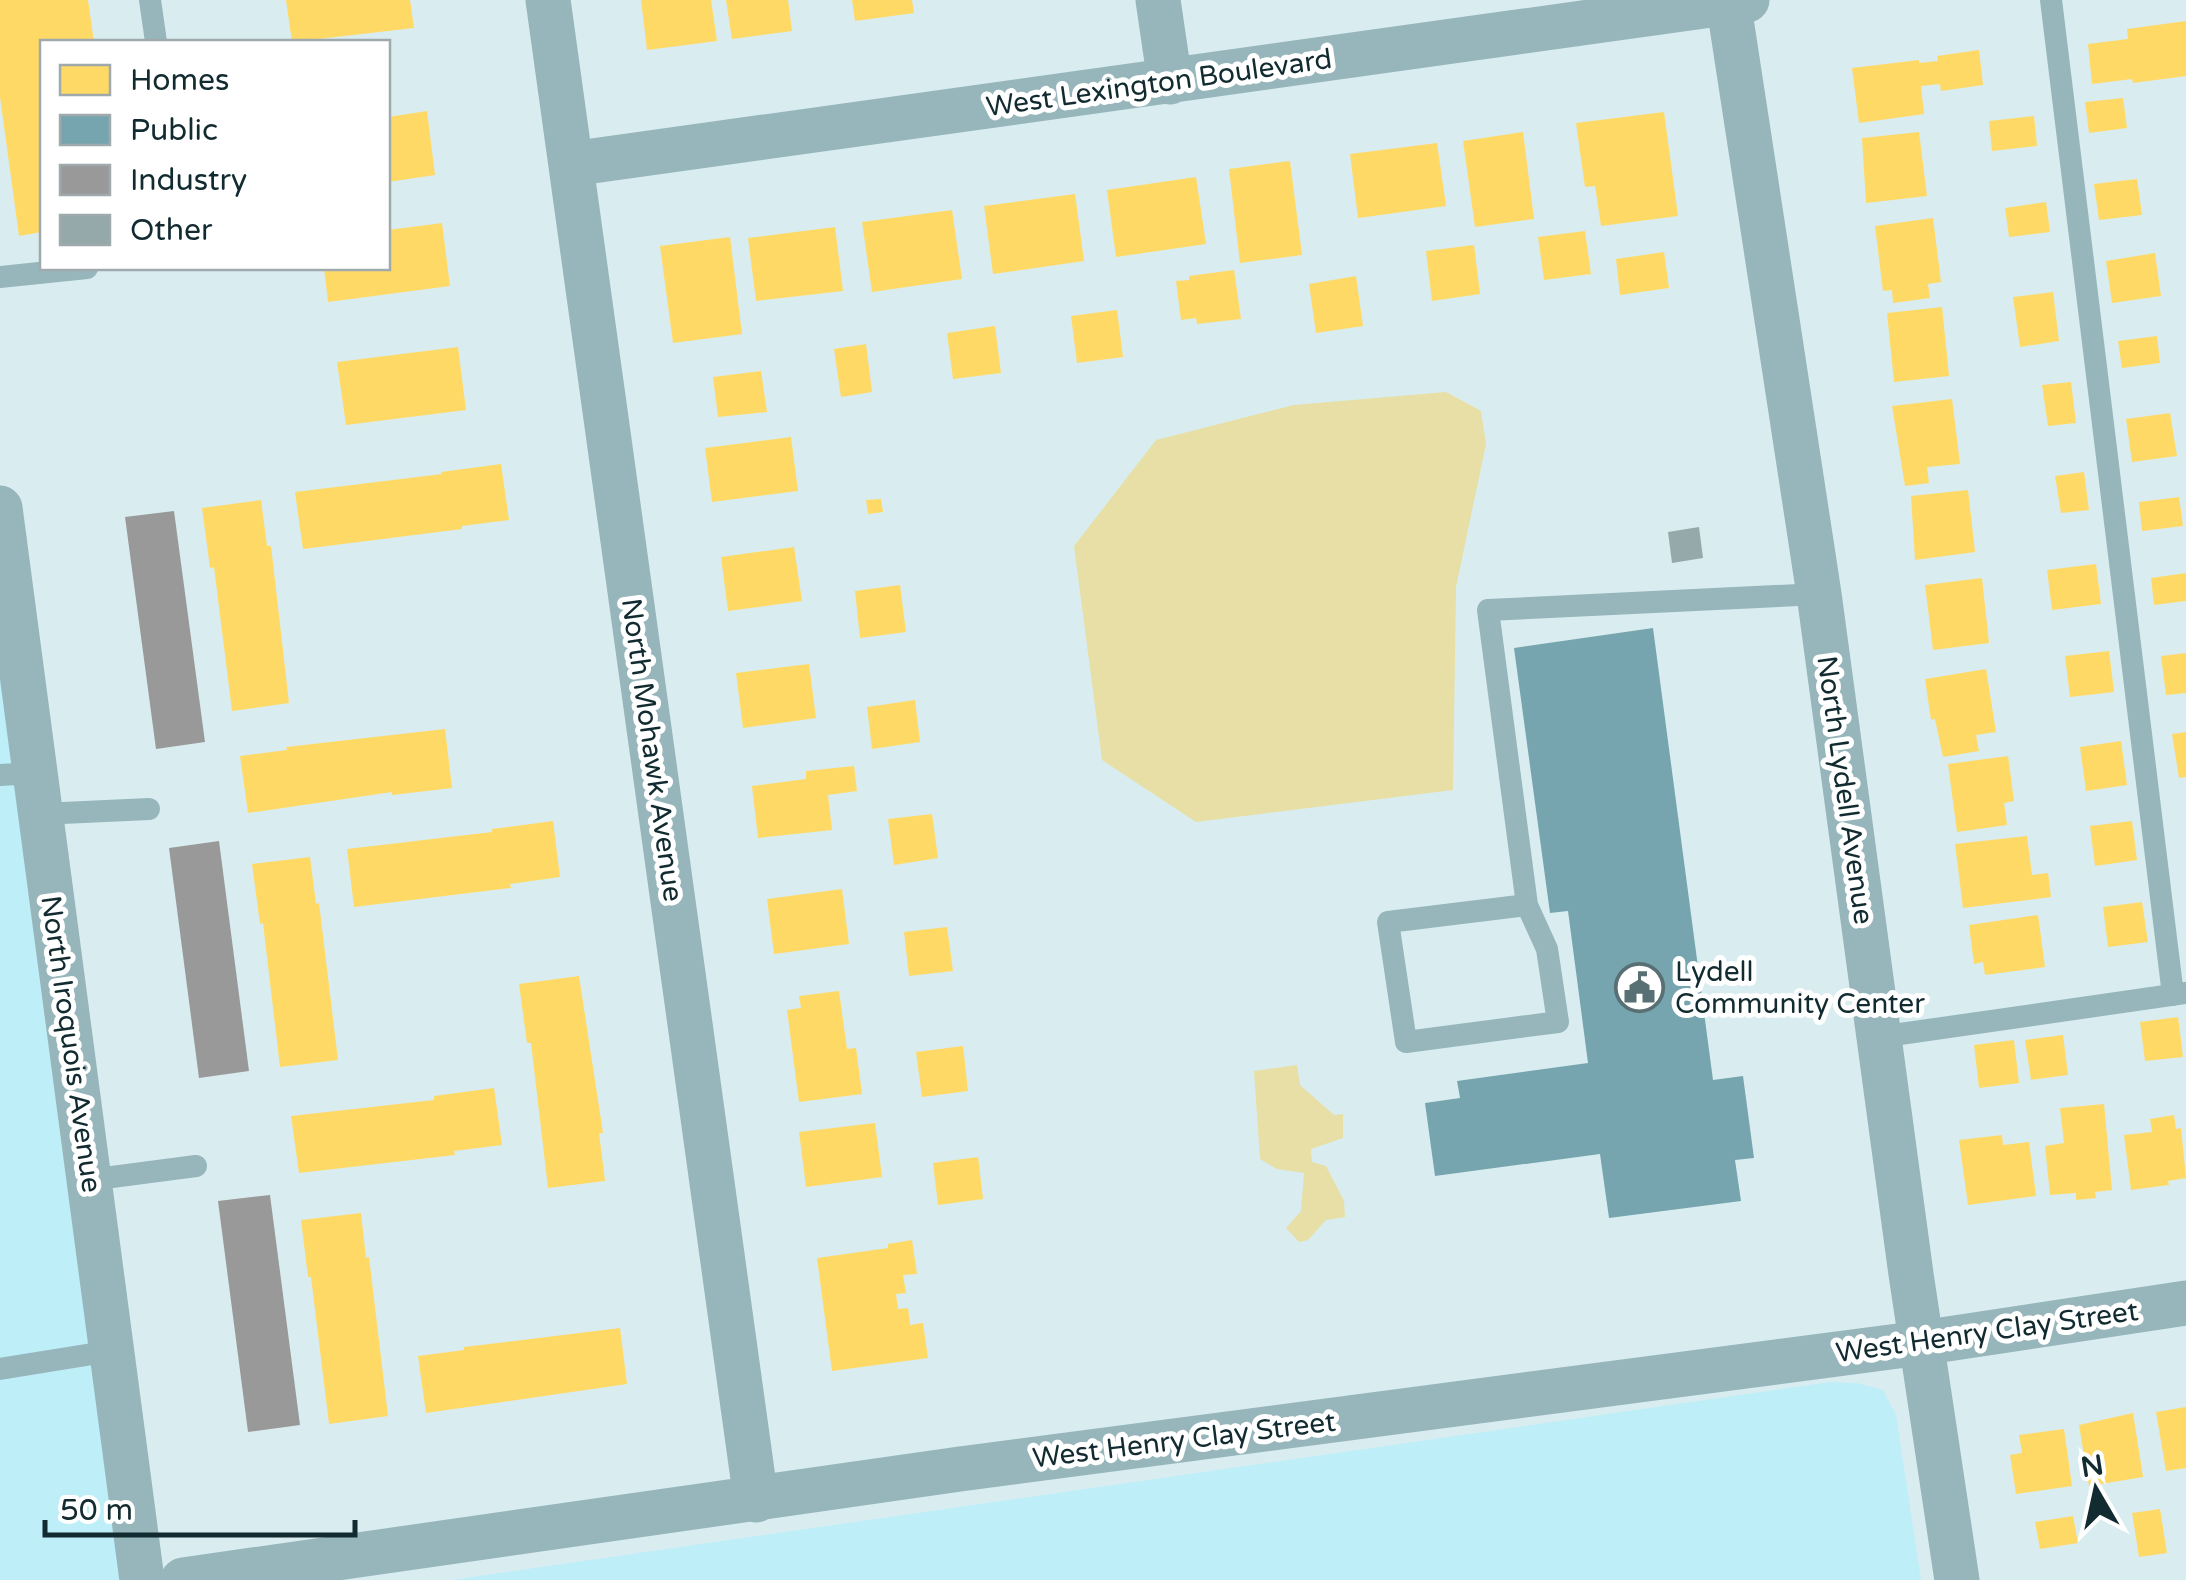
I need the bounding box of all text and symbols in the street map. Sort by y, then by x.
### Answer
legend [40,40,390,270]
street label: West Lexington Boulevard [984,42,1334,124]
text: Homes [130,62,229,99]
text: Public [130,112,218,149]
text: Industry [130,162,247,199]
text: Other [130,212,213,249]
street label: North Mohawk Avenue [614,596,690,904]
street label: North Lydell Avenue [1809,654,1881,926]
street label: North Iroquois Avenue [33,893,109,1195]
place label: Lydell Community Center [1675,955,1925,1021]
public building icon: Lydell Community Center [1614,962,1666,1014]
street label: West Henry Clay Street [1834,1294,2141,1370]
street label: West Henry Clay Street [1030,1404,1338,1475]
north arrow [2046,1440,2146,1540]
text: N [2078,1448,2106,1485]
scale bar [45,1475,355,1537]
text: 50 m [60,1492,133,1529]

